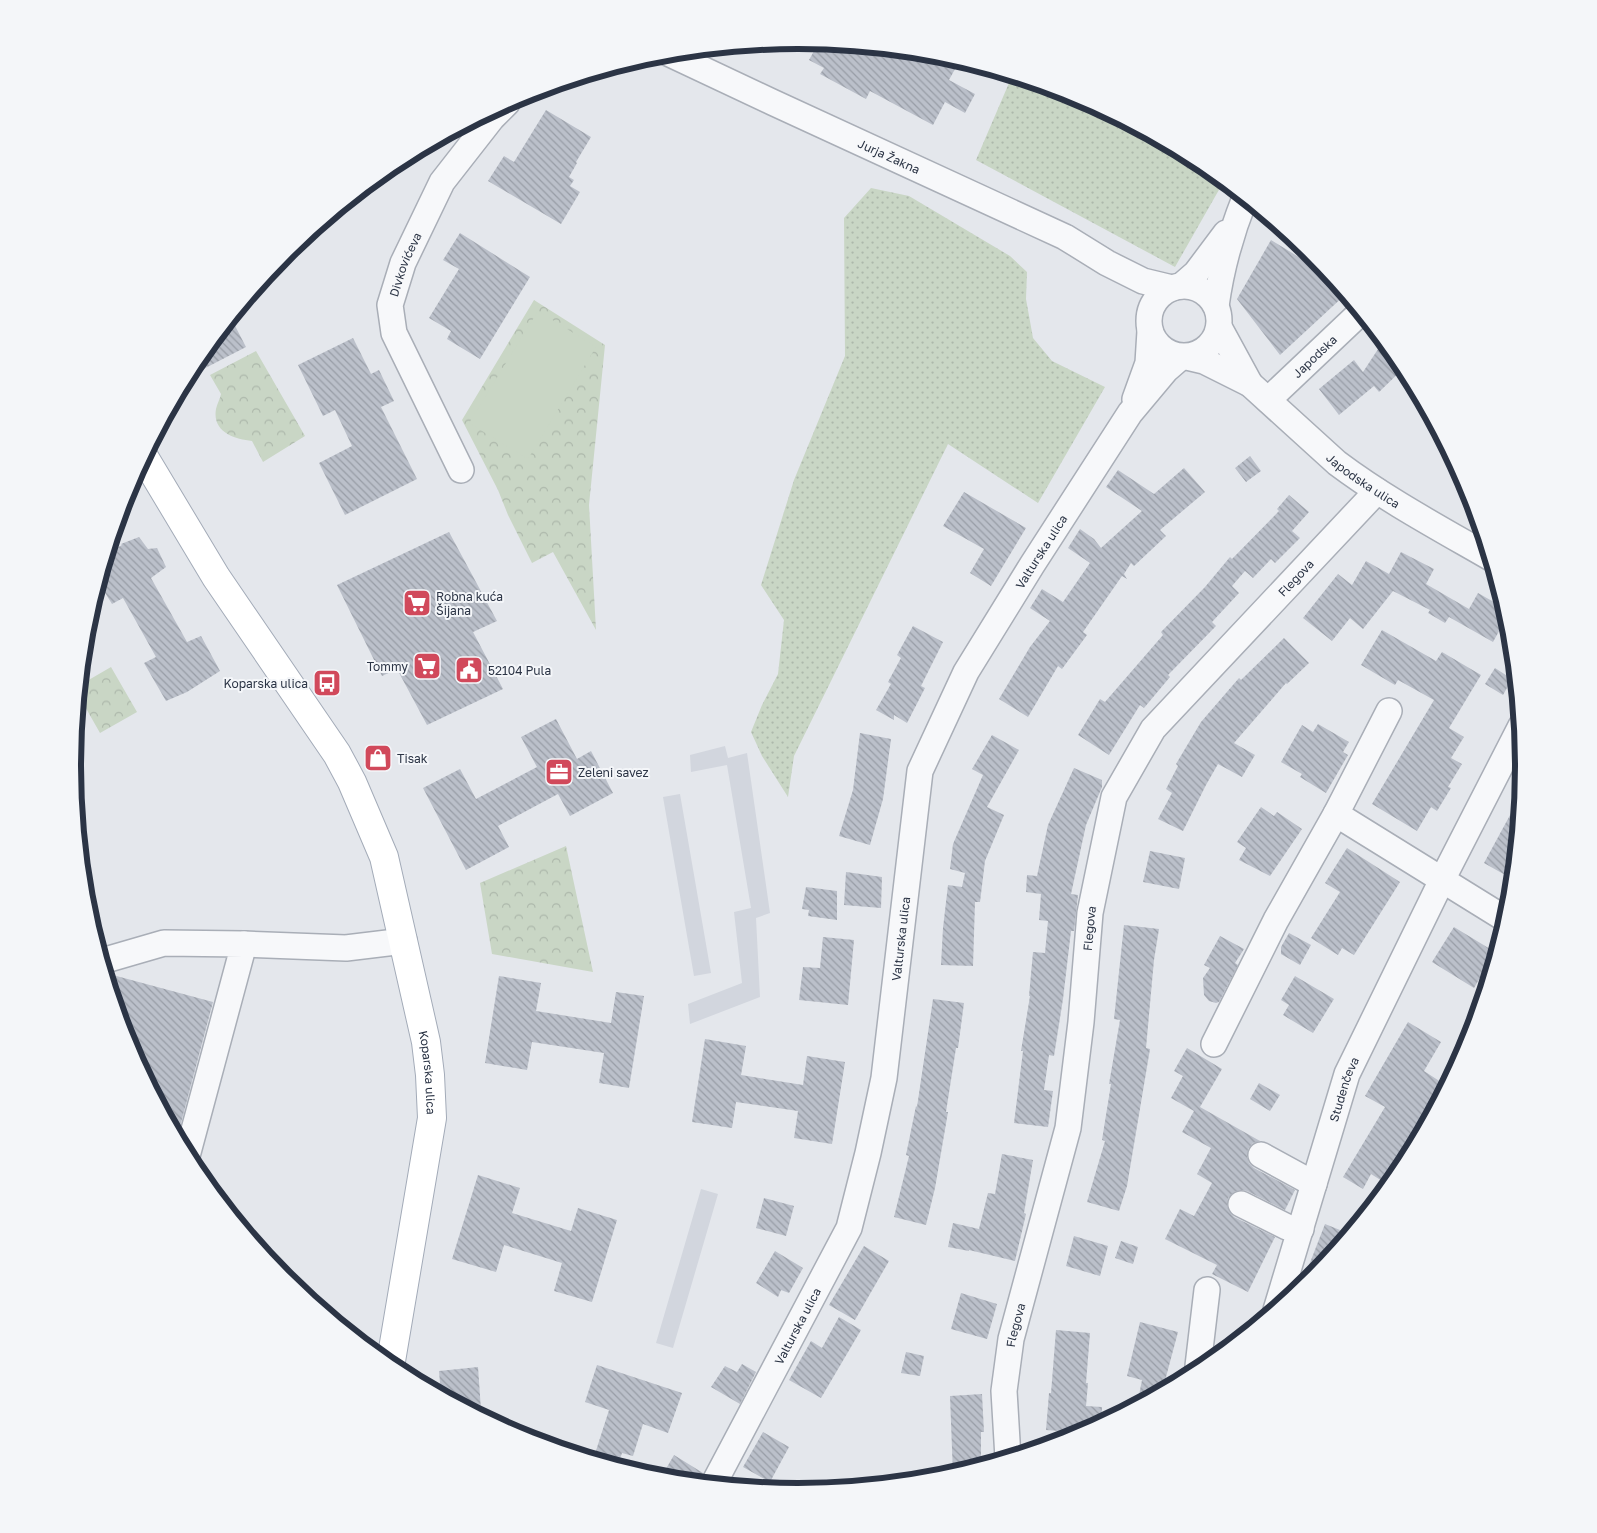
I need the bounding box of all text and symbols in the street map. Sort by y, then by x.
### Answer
street label: Jurja Žakna [856,135,923,177]
street label: Divkovićeva [386,230,424,299]
street label: Japodska [1289,332,1340,380]
street label: Japodska ulica [1324,450,1403,511]
street label: Valturska ulica [1012,512,1070,591]
street label: Flegova [1274,556,1316,599]
supermarket icon: Robna kuća Šijana [402,588,432,618]
place label: Robna kuća Šijana [436,589,503,618]
supermarket icon: Tommy [412,651,442,681]
public building icon: 52104 Pula [454,655,484,685]
place label: Tommy [367,659,408,674]
place label: 52104 Pula [488,663,551,678]
bus stop icon: Koparska ulica [312,668,342,698]
place label: Koparska ulica [223,676,308,691]
shop icon: Tisak [363,743,393,773]
place label: Tisak [397,751,428,766]
office icon: Zeleni savez [544,757,574,787]
place label: Zeleni savez [578,765,649,780]
street label: Valturska ulica [888,896,913,982]
street label: Flegova [1079,904,1099,951]
street label: Koparska ulica [416,1029,439,1115]
street label: Studenčeva [1326,1054,1362,1123]
street label: Valturska ulica [771,1285,824,1367]
street label: Flegova [1002,1301,1028,1348]

